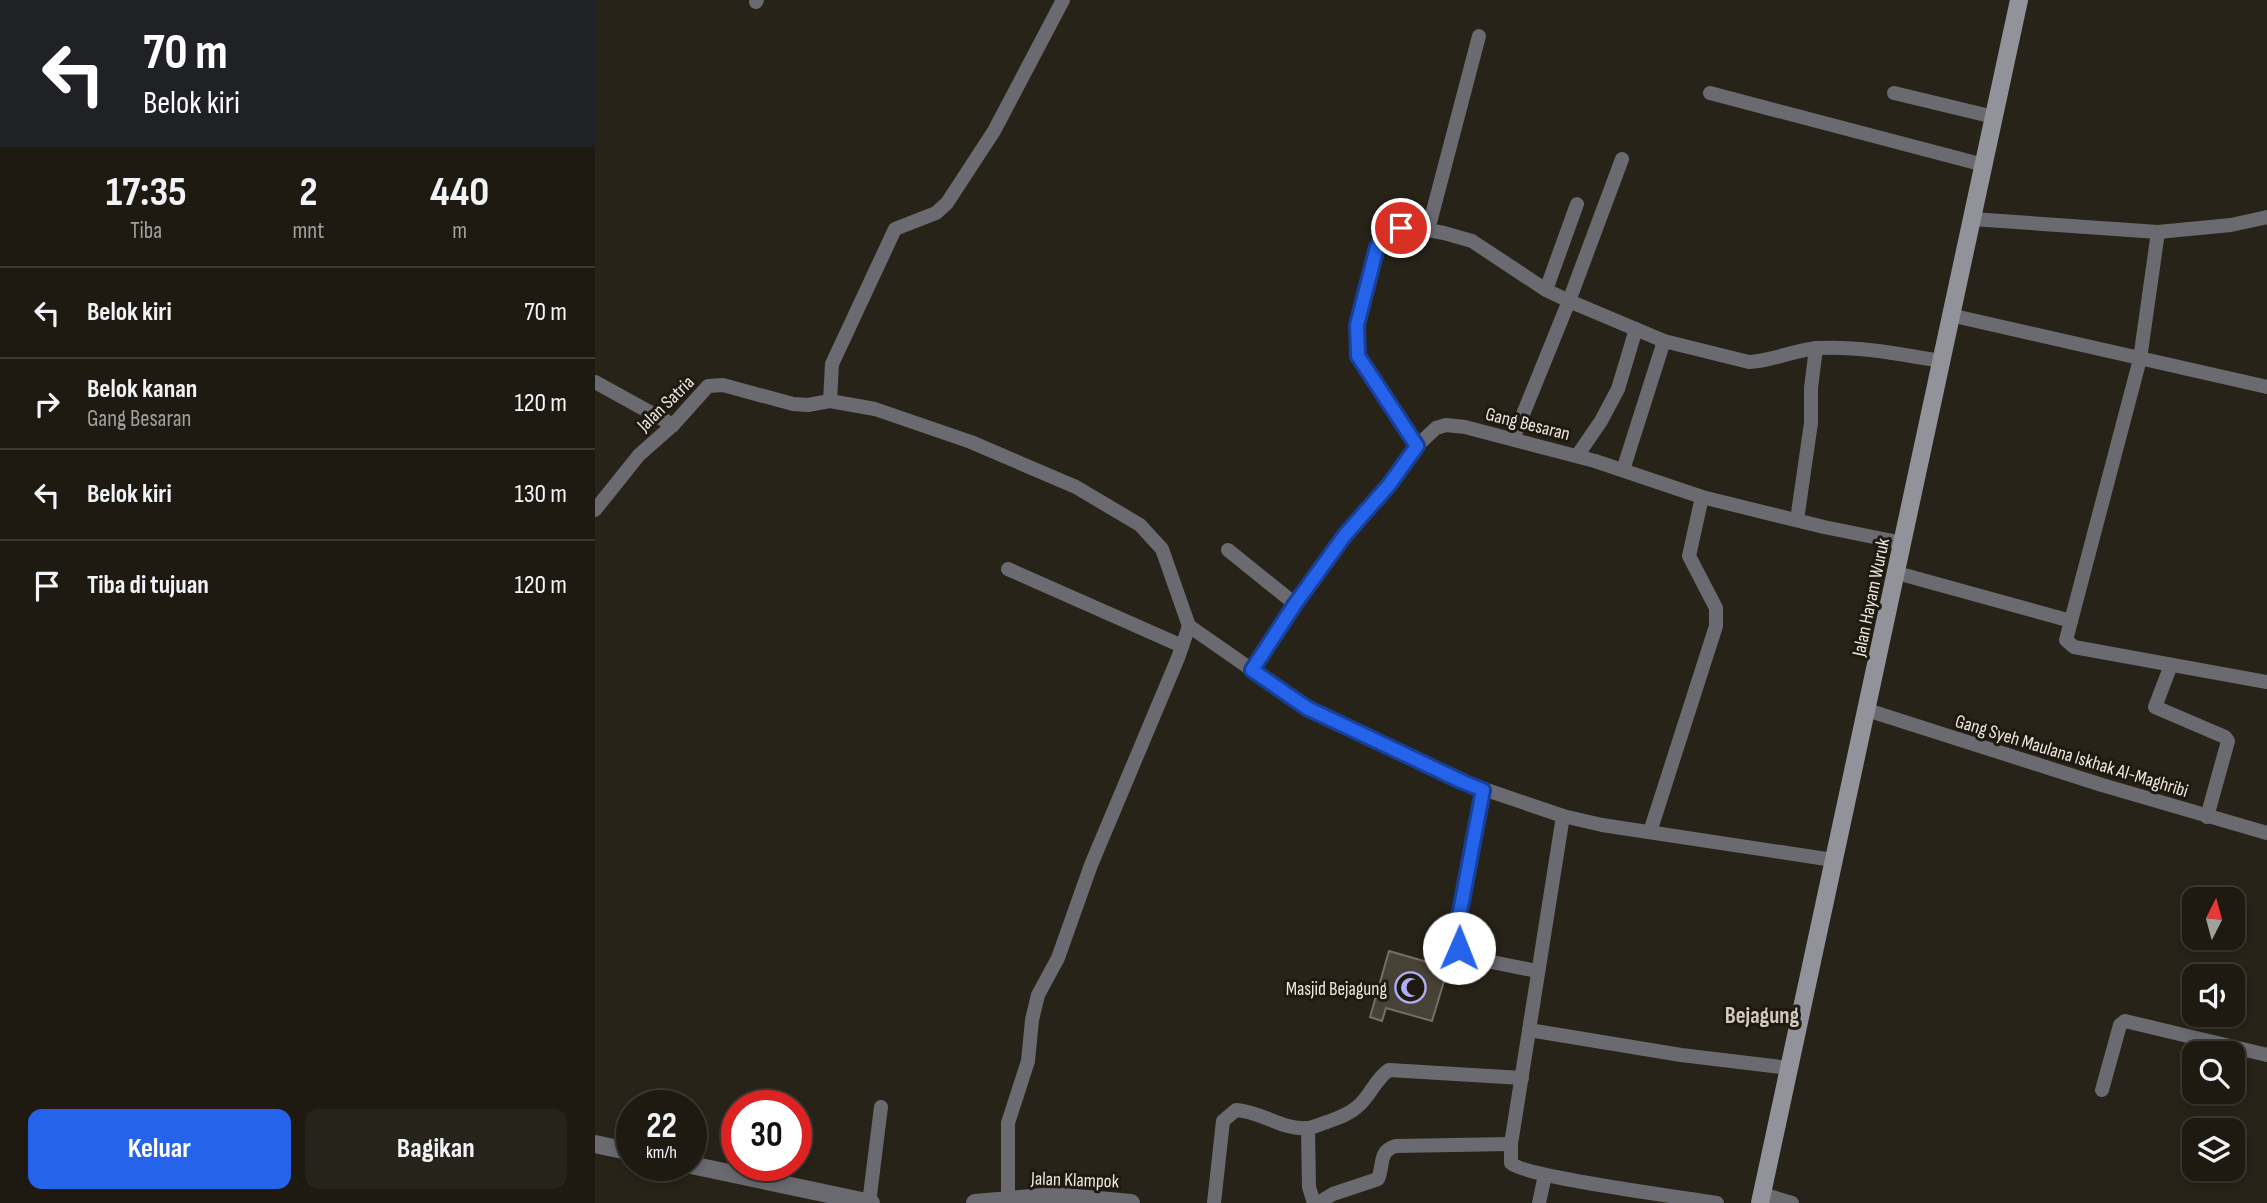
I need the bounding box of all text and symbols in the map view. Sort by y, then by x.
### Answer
text: 70 m [143,24,228,83]
icon: left [28,28,119,119]
text: Belok kiri [143,84,240,123]
text: 17:35 [106,167,187,218]
text: 2 [299,167,318,218]
text: 440 [430,167,489,218]
pin [1371,198,1431,258]
icon: arrive [1382,209,1420,247]
text: Tiba [130,217,162,245]
text: mnt [292,217,324,245]
text: m [452,217,467,245]
icon: left [28,294,66,332]
text: Belok kiri [87,297,172,328]
text: 70 m [524,297,567,328]
street label: Jalan Satria [632,371,699,438]
text: Belok kanan [87,374,197,405]
icon: right [28,385,66,423]
text: 120 m [514,388,567,419]
street label: Gang Besaran [1483,403,1572,446]
text: Gang Besaran [87,405,191,433]
icon: left [28,476,66,514]
text: Belok kiri [87,479,172,510]
text: 130 m [515,479,567,510]
street label: Jalan Hayam Wuruk [1847,535,1895,660]
icon: arrive [28,567,66,605]
text: Tiba di tujuan [87,570,209,601]
text: 120 m [514,570,567,601]
street label: Gang Syeh Maulana Iskhak Al-Maghribi [1952,710,2191,803]
north arrow [2182,887,2245,950]
map controls [2182,887,2245,1181]
position arrow [1422,911,1496,985]
button: sound [2182,964,2245,1027]
mosque icon: Masjid Bejagung [1393,971,1427,1005]
place label: Masjid Bejagung [1286,978,1387,1001]
district label: Bejagung [1725,1002,1800,1030]
button: search [2182,1041,2245,1104]
speed limit sign: 30 [721,1090,812,1181]
text: 22 [646,1105,677,1148]
button: Keluar [28,1109,291,1189]
button: Bagikan [305,1109,567,1189]
button: layers [2182,1118,2245,1181]
text: km/h [646,1142,677,1163]
street label: Jalan Klampok [1030,1167,1120,1194]

